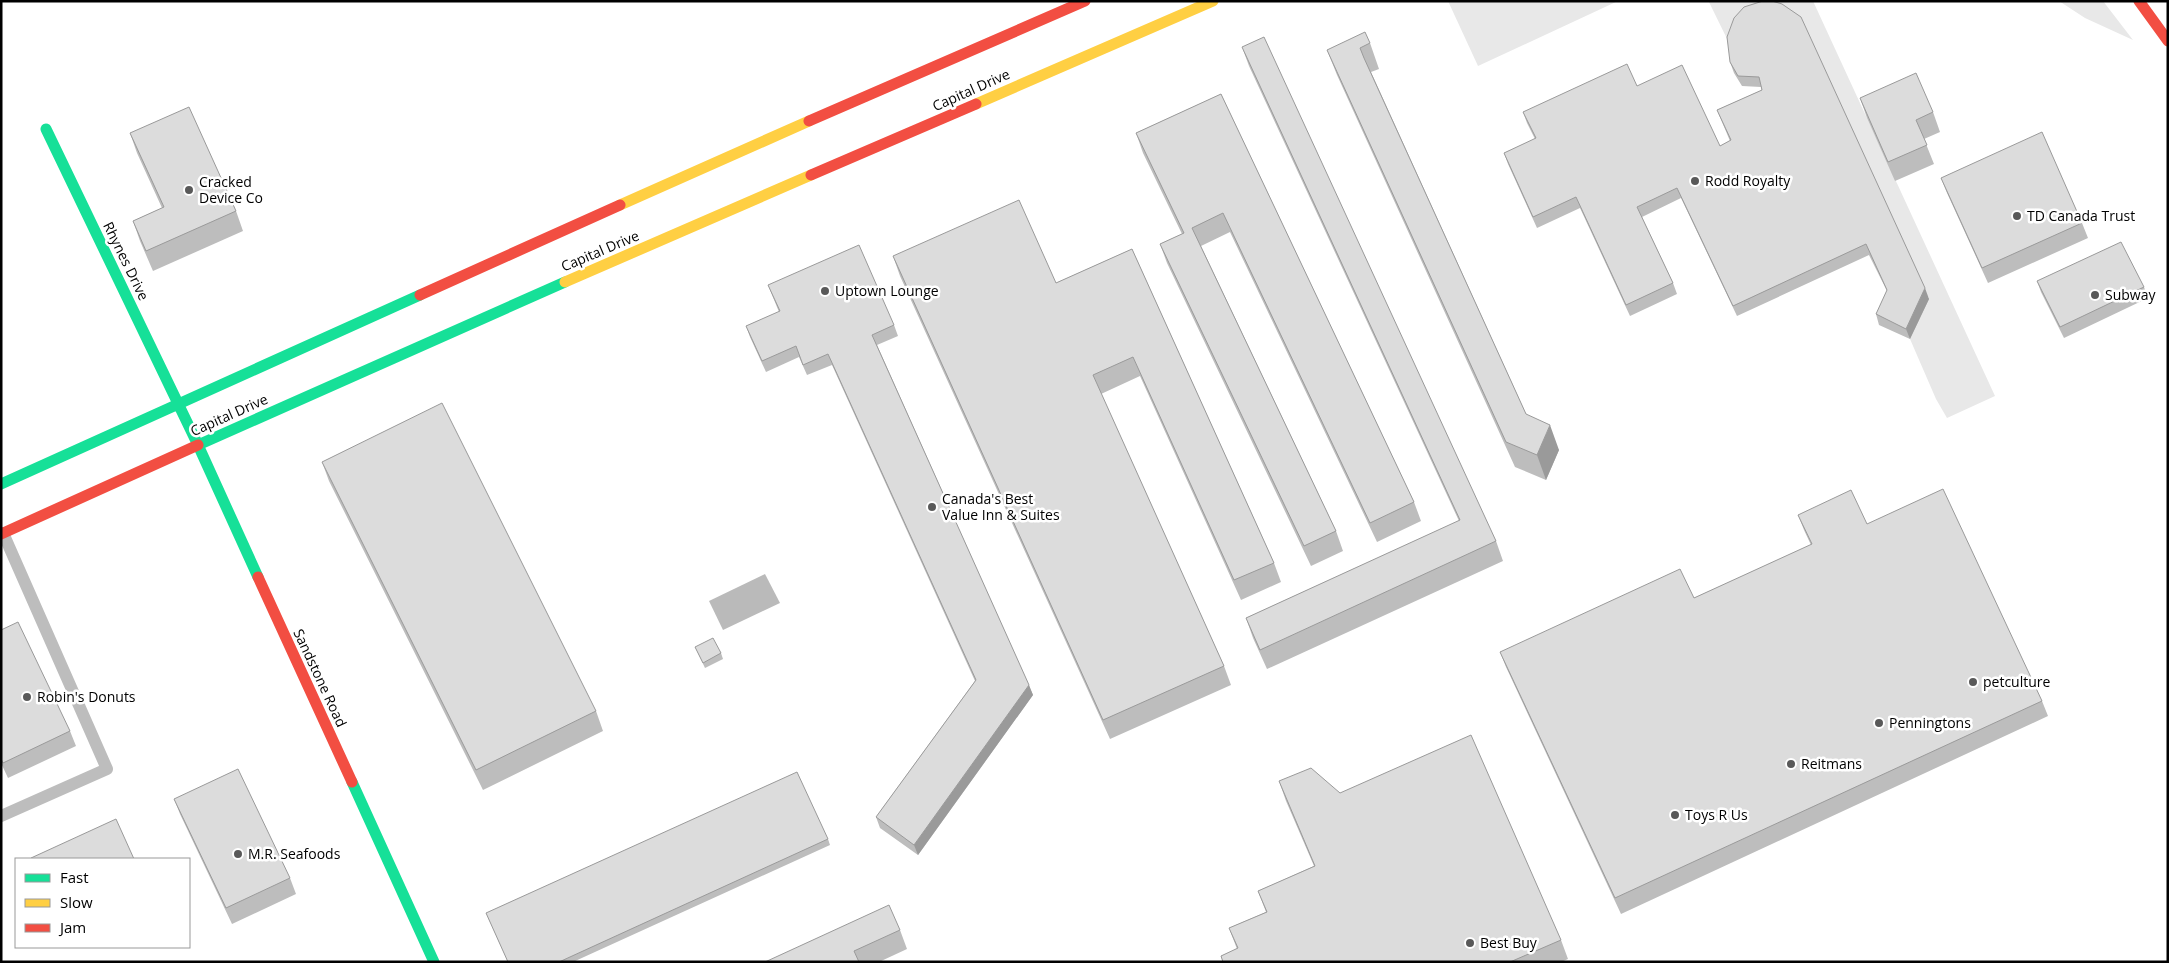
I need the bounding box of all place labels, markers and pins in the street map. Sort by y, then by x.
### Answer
place label: Rodd Royalty [1705,171,1791,190]
place label: Cracked Device Co [199,172,263,207]
marker: Rodd Royalty [1689,175,1701,187]
marker: Cracked Device Co [183,184,195,196]
place label: TD Canada Trust [2027,206,2135,225]
marker: TD Canada Trust [2011,210,2023,222]
place label: Uptown Lounge [835,281,939,300]
marker: Uptown Lounge [819,285,831,297]
place label: Subway [2105,285,2156,304]
marker: Subway [2089,289,2101,301]
place label: Canada's Best Value Inn & Suites [942,489,1060,524]
marker: Canada's Best Value Inn & Suites [926,501,938,513]
place label: petculture [1983,672,2051,691]
marker: petculture [1967,676,1979,688]
place label: Robin's Donuts [37,687,136,706]
marker: Robin's Donuts [21,691,33,703]
place label: Penningtons [1889,713,1971,732]
marker: Penningtons [1873,717,1885,729]
place label: Reitmans [1801,754,1862,773]
marker: Reitmans [1785,758,1797,770]
place label: Toys R Us [1685,805,1748,824]
marker: Toys R Us [1669,809,1681,821]
place label: M.R. Seafoods [248,844,341,863]
marker: M.R. Seafoods [232,848,244,860]
place label: Best Buy [1480,933,1538,952]
marker: Best Buy [1464,937,1476,949]

